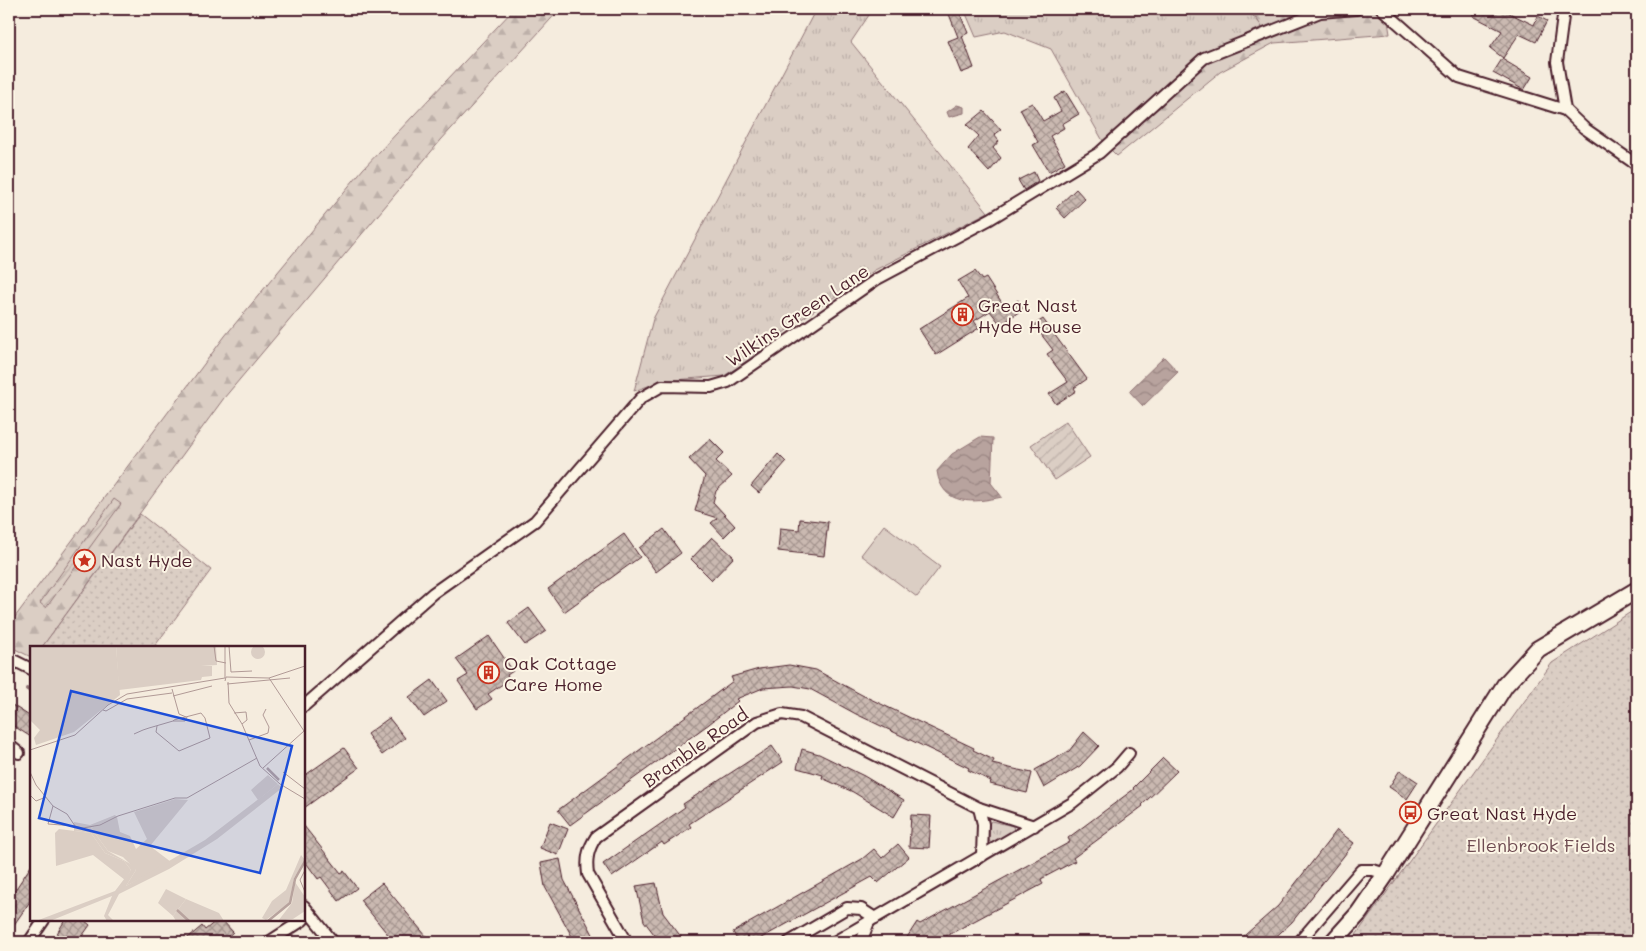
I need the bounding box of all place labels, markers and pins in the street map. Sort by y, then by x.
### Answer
place label: Great Nast Hyde House [978,293,1082,338]
building icon: Great Nast Hyde House [950,303,974,327]
place icon: Nast Hyde [73,548,97,572]
place label: Nast Hyde [101,548,193,572]
place label: Oak Cottage Care Home [504,651,617,696]
building icon: Oak Cottage Care Home [476,661,500,685]
bus stop icon: Great Nast Hyde [1399,801,1423,825]
place label: Great Nast Hyde [1427,801,1577,825]

